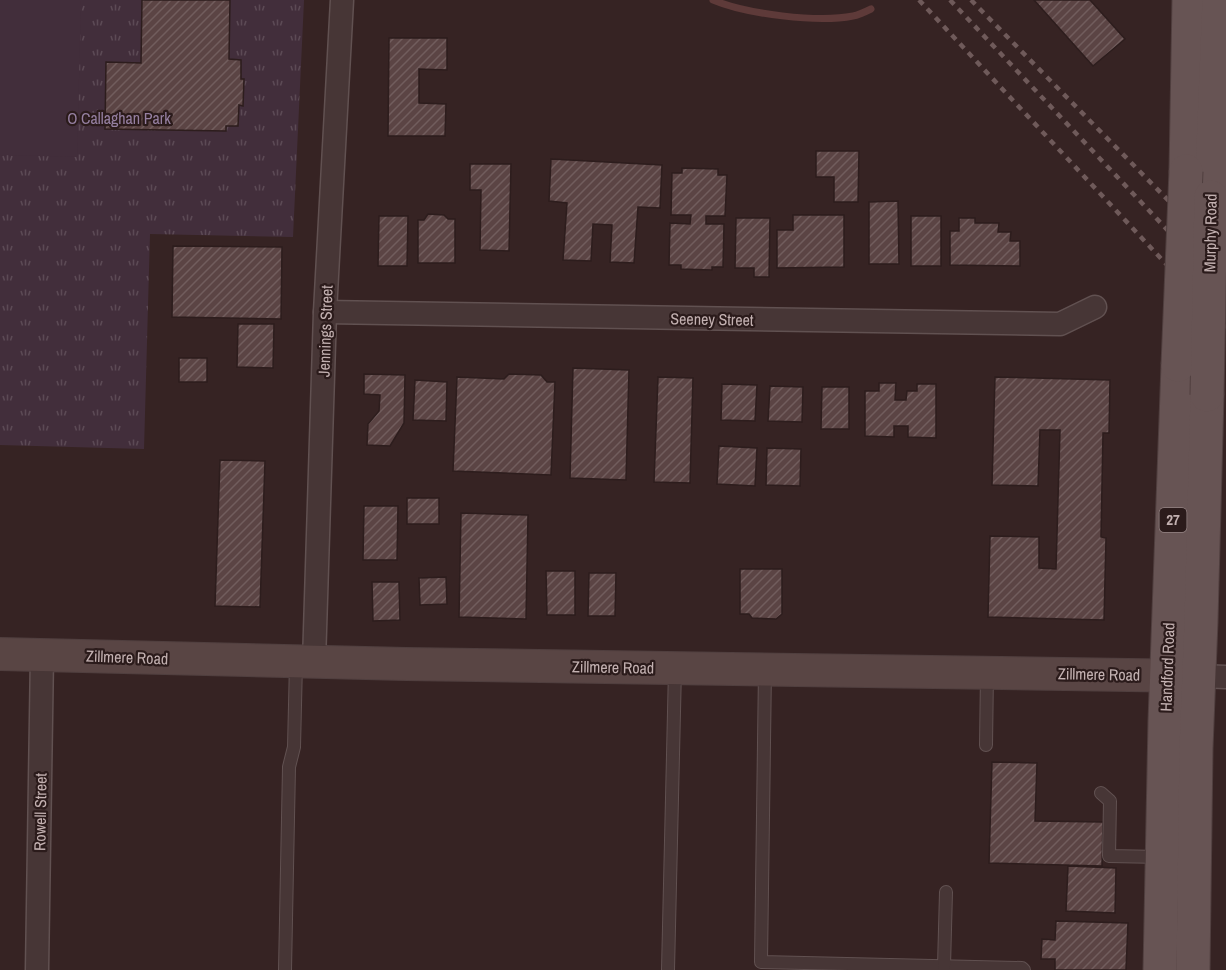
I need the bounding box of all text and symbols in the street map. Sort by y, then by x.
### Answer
park label: O Callaghan Park [67,107,171,129]
street label: Murphy Road [1198,193,1222,273]
street label: Jennings Street [312,284,338,377]
street label: Seeney Street [670,307,754,331]
road number: 27 [1160,508,1186,532]
street label: Handford Road [1154,622,1180,712]
street label: Zillmere Road [85,645,169,669]
street label: Zillmere Road [572,655,654,679]
street label: Zillmere Road [1058,662,1140,686]
street label: Rowell Street [28,772,52,851]

